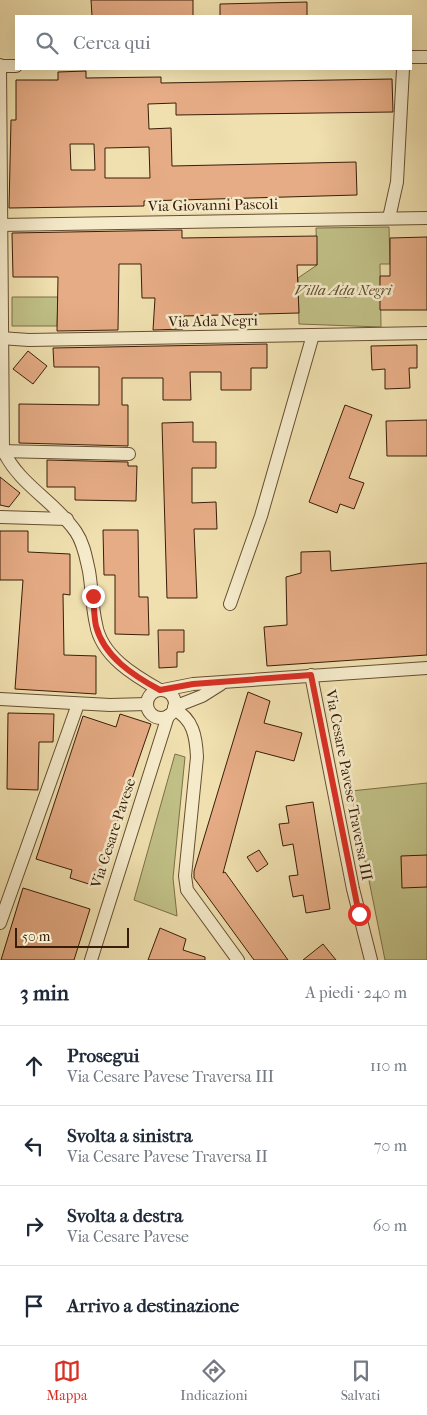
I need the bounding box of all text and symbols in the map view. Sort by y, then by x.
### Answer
search box [15,15,412,70]
icon: search [33,29,61,57]
text: Cerca qui [73,32,151,54]
street label: Via Giovanni Pascoli [147,195,279,215]
park label: Villa Ada Negri [294,281,393,299]
street label: Via Ada Negri [167,311,259,331]
route end [82,585,105,608]
street label: Via Cesare Pavese Traversa III [321,687,376,882]
street label: Via Cesare Pavese [86,775,139,891]
route start [348,903,371,926]
scale bar [15,925,129,948]
text: 50 m [22,928,50,945]
text: 3 min [20,981,69,1005]
text: A piedi · 240 m [305,983,407,1002]
text: Prosegui [67,1045,139,1067]
icon: ahead [20,1052,48,1080]
text: 110 m [370,1056,407,1075]
text: Via Cesare Pavese Traversa III [67,1067,274,1086]
text: Svolta a sinistra [67,1125,193,1147]
icon: left [20,1132,48,1160]
text: 70 m [374,1136,407,1155]
text: Via Cesare Pavese Traversa II [67,1147,268,1166]
text: Svolta a destra [67,1205,183,1227]
icon: right [20,1212,48,1240]
text: 60 m [373,1216,407,1235]
text: Via Cesare Pavese [67,1227,189,1246]
icon: arrive [20,1292,48,1320]
text: Arrivo a destinazione [67,1295,239,1317]
tab: Mappa [46,1357,87,1404]
tab: Indicazioni [180,1357,248,1404]
tab: Salvati [341,1357,381,1404]

